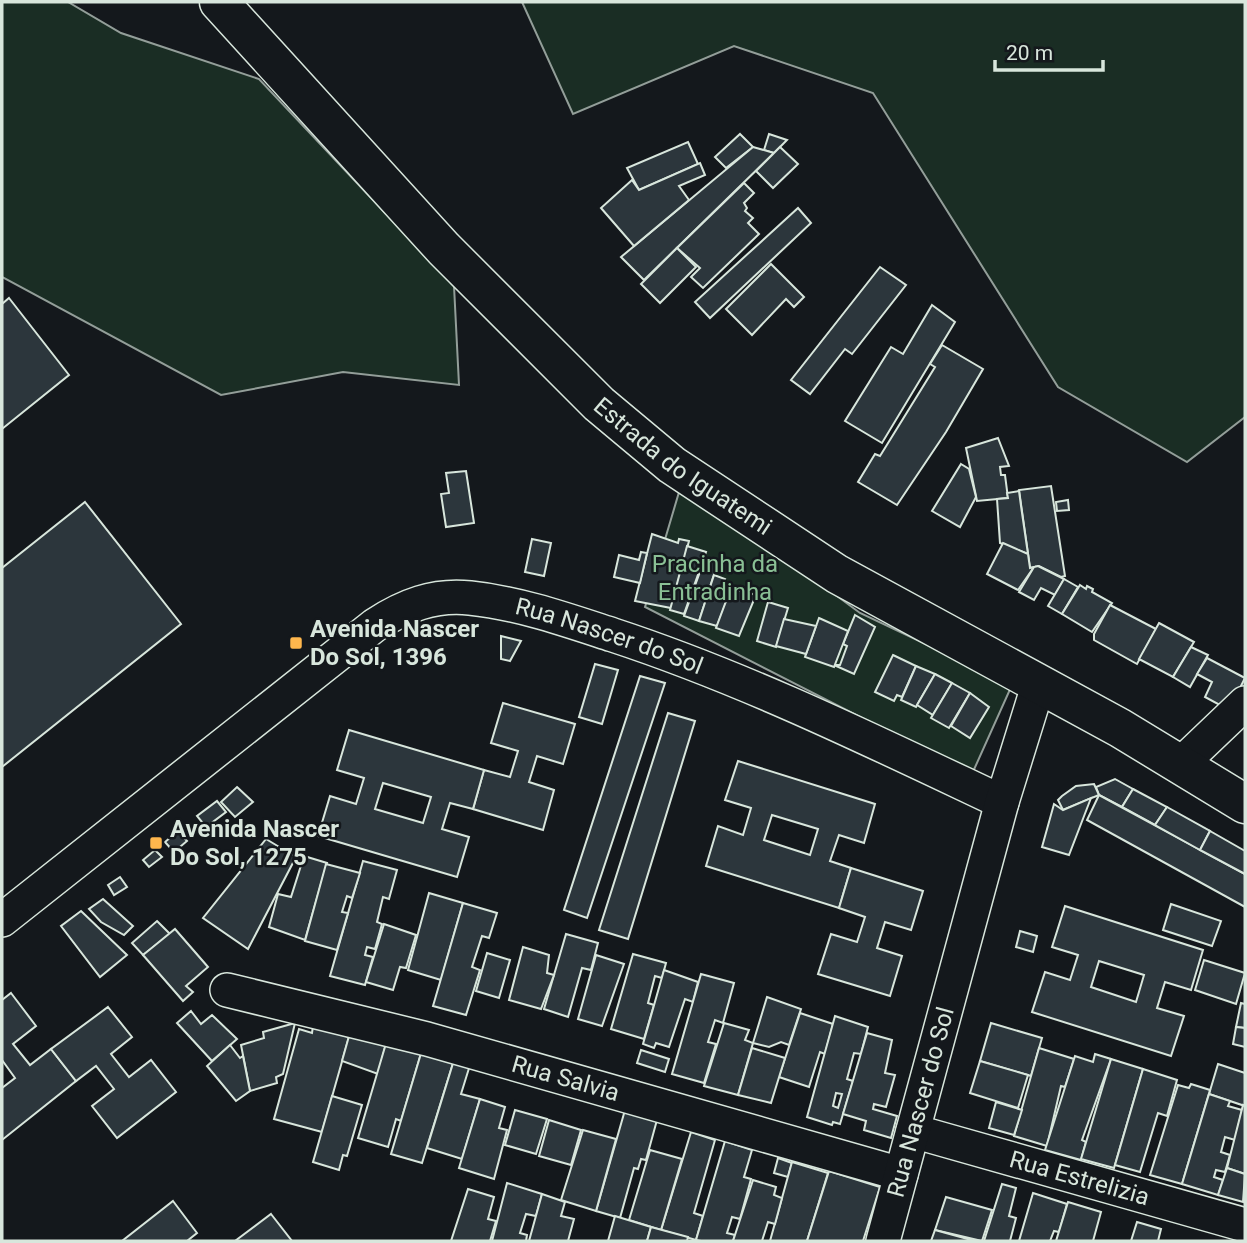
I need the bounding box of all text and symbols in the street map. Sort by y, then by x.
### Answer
scale bar [995,28,1104,72]
text: 20 m [1006,41,1053,65]
street label: Estrada do Iguatemi [588,392,777,541]
park label: Pracinha da Entradinha [652,550,778,606]
street label: Rua Nascer do Sol [513,592,707,680]
place label: Avenida Nascer Do Sol, 1396 [310,615,479,671]
marker: Avenida Nascer Do Sol, 1396 [288,635,304,651]
place label: Avenida Nascer Do Sol, 1275 [170,815,339,871]
marker: Avenida Nascer Do Sol, 1275 [148,835,164,851]
street label: Rua Nascer do Sol [882,1004,960,1200]
street label: Rua Salvia [508,1050,623,1107]
street label: Rua Estrelizia [1006,1145,1153,1211]

